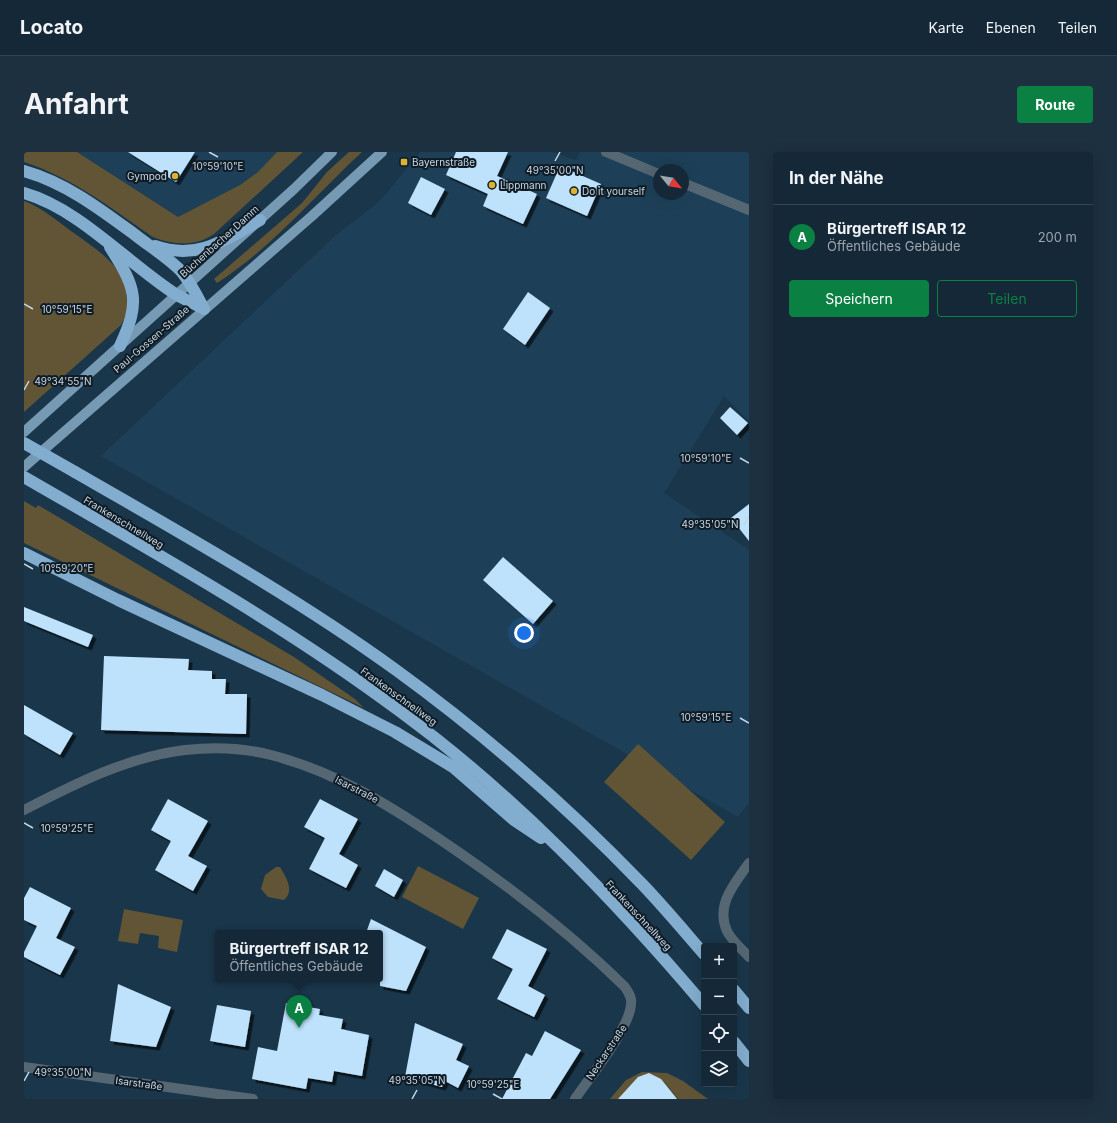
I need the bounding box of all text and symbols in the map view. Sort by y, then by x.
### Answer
text: Locato [20,16,83,39]
text: Karte [928,19,964,36]
text: Ebenen [986,19,1036,36]
text: Teilen [1058,19,1097,36]
button: Route [1017,86,1093,123]
text: Anfahrt [24,87,129,121]
place label: Bayernstraße [412,156,475,168]
marker: Bayernstraße [399,157,409,167]
text: 10°59'10"E [192,160,244,172]
text: 49°35'00"N [526,164,584,176]
north arrow [653,164,689,200]
text: In der Nähe [789,168,884,188]
place label: Gympod [127,170,167,182]
marker: Gympod [170,171,180,181]
place label: Lippmann [500,179,547,191]
marker: Lippmann [487,180,497,190]
place label: Do it yourself [582,185,645,197]
marker: Do it yourself [569,186,579,196]
street label: Büchenbacher Damm [177,202,261,280]
text: Bürgertreff ISAR 12 [827,219,966,238]
text: A [797,229,807,245]
text: 200 m [1038,229,1077,245]
text: Öffentliches Gebäude [827,238,961,254]
button: Speichern [789,280,929,317]
button: Teilen [937,280,1077,317]
text: 10°59'15"E [41,303,93,315]
street label: Paul-Gossen-Straße [111,303,191,375]
text: 49°34'55"N [34,375,92,387]
text: 10°59'10"E [680,452,732,464]
street label: Frankenschnellweg [82,493,166,551]
text: 49°35'05"N [681,518,739,530]
text: 10°59'20"E [40,562,94,574]
your location [514,623,534,643]
street label: Frankenschnellweg [359,664,439,728]
text: 10°59'15"E [680,711,732,723]
street label: Isarstraße [333,773,381,805]
text: 10°59'25"E [40,822,94,834]
street label: Frankenschnellweg [603,878,675,952]
popup [215,930,383,982]
text: Bürgertreff ISAR 12 [229,939,369,958]
map controls [701,943,737,1087]
button: + [701,943,737,979]
text: Öffentliches Gebäude [229,958,363,974]
button: − [701,979,737,1015]
pin: A [286,995,312,1028]
button: locate [701,1015,737,1051]
street label: Neckarstraße [583,1022,629,1082]
button: layers [701,1051,737,1087]
text: 49°35'00"N [34,1066,92,1078]
street label: Isarstraße [115,1074,163,1092]
text: 49°35'05"N [388,1074,446,1086]
text: 10°59'25"E [466,1078,520,1090]

